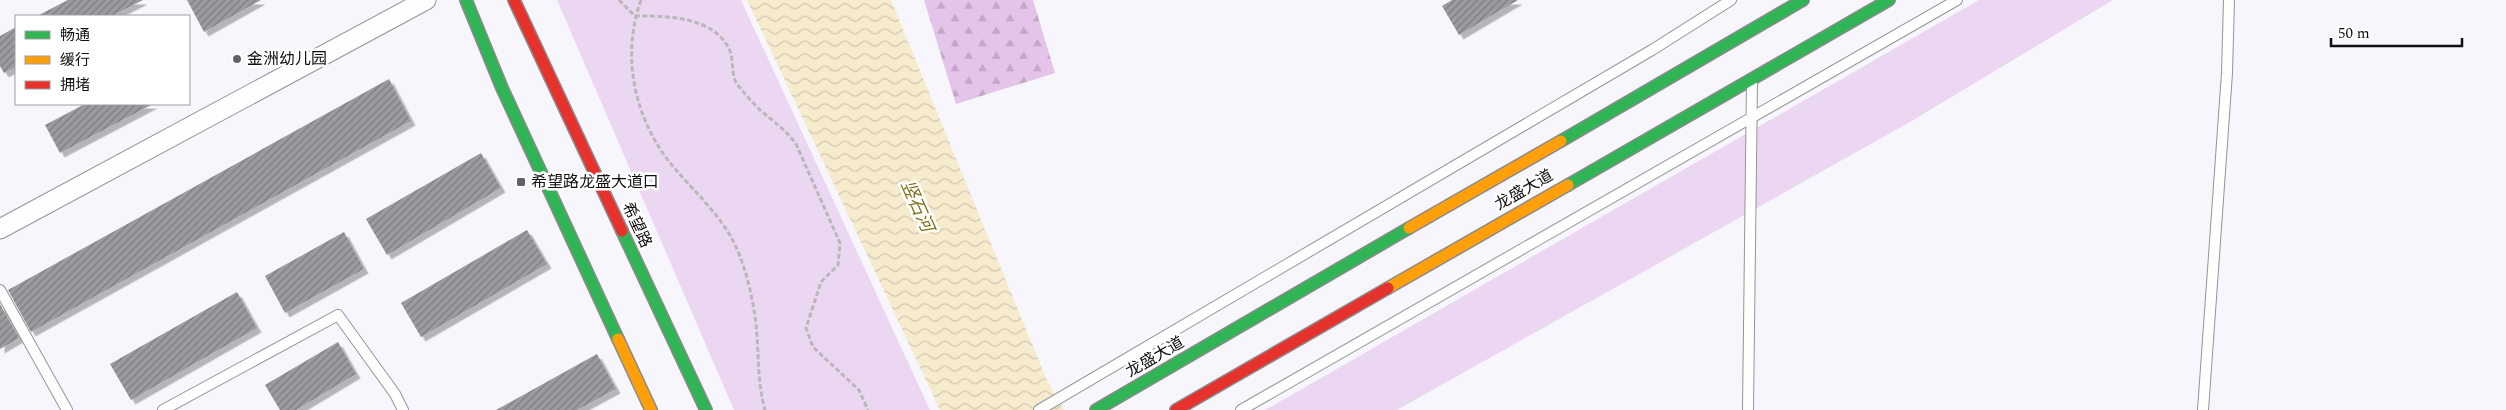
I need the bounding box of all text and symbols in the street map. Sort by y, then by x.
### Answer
legend [15,15,190,105]
scale bar [2331,15,2462,47]
text: 50 m [2338,22,2370,45]
text: 畅通 [60,24,90,47]
place label: 金洲幼儿园 [247,47,327,71]
text: 缓行 [60,49,90,72]
marker: 金洲幼儿园 [231,53,243,65]
text: 拥堵 [60,74,90,97]
street label: 龙盛大道 [1490,164,1558,216]
place label: 希望路龙盛大道口 [531,170,659,194]
marker: 希望路龙盛大道口 [515,176,527,188]
water label: 竖石河 [894,176,942,239]
street label: 希望路 [616,198,658,252]
street label: 龙盛大道 [1121,331,1189,383]

